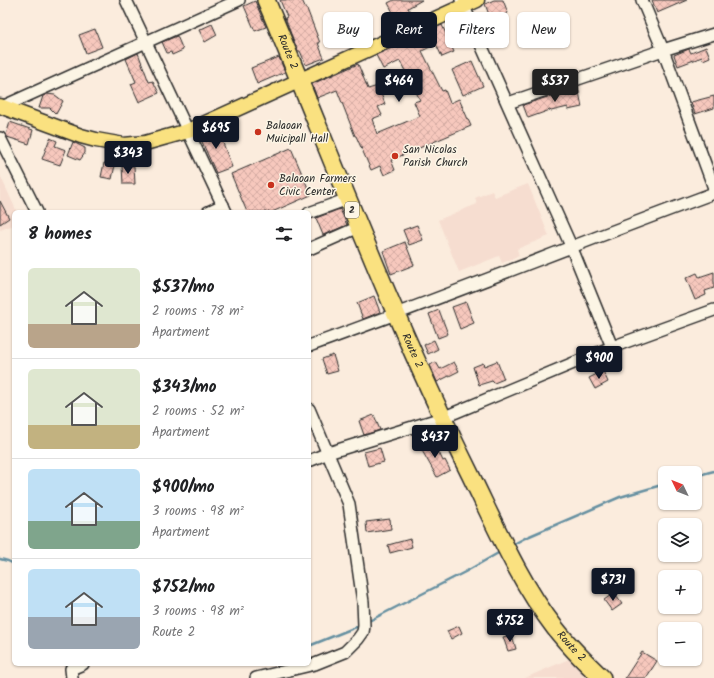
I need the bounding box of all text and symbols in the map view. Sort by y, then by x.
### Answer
chip: Buy [323,12,373,48]
chip: Rent [381,12,437,48]
chip: Filters [445,12,509,48]
chip: New [517,12,570,48]
street label: Route 2 [272,31,303,72]
pin: $464 [375,69,423,103]
pin: $537 [531,69,579,103]
text: $464 [385,71,413,92]
text: $537 [541,71,569,92]
pin: $695 [192,116,240,150]
place label: Balaoan Muicipall Hall [266,117,329,148]
text: $695 [202,118,230,139]
marker: Balaoan Muicipall Hall [253,127,263,137]
pin: $343 [104,141,152,175]
place label: San Nicolas Parish Church [403,141,468,172]
text: $343 [113,143,143,164]
marker: San Nicolas Parish Church [390,151,400,161]
place label: Balaoan Farmers Civic Center [279,170,356,201]
marker: Balaoan Farmers Civic Center [266,180,276,190]
road number: 2 [345,202,359,218]
text: 8 homes [28,221,92,248]
icon: filters [273,223,295,245]
text: $537/mo [152,274,214,301]
icon: home [60,284,108,332]
text: 2 rooms · 78 m² [152,301,244,322]
text: Apartment [152,322,210,343]
street label: Route 2 [396,330,428,371]
pin: $900 [575,346,623,380]
text: $900 [585,348,613,369]
text: $343/mo [152,374,216,401]
icon: home [60,385,108,433]
text: 2 rooms · 52 m² [152,401,244,422]
text: Apartment [152,422,210,443]
pin: $437 [411,425,459,459]
text: $437 [421,427,449,448]
north arrow [658,466,702,510]
map controls [658,466,702,666]
text: $900/mo [152,474,215,501]
icon: home [60,485,108,533]
text: 3 rooms · 98 m² [152,501,244,522]
button: layers [658,518,702,562]
text: Apartment [152,522,210,543]
pin: $731 [589,568,637,602]
text: $731 [601,570,625,591]
button: + [658,570,702,614]
text: $752/mo [152,574,215,601]
icon: home [60,585,108,633]
text: 3 rooms · 98 m² [152,601,244,622]
pin: $752 [486,609,534,643]
text: $752 [496,611,524,632]
text: Route 2 [152,622,195,643]
button: − [658,622,702,666]
street label: Route 2 [552,627,590,666]

